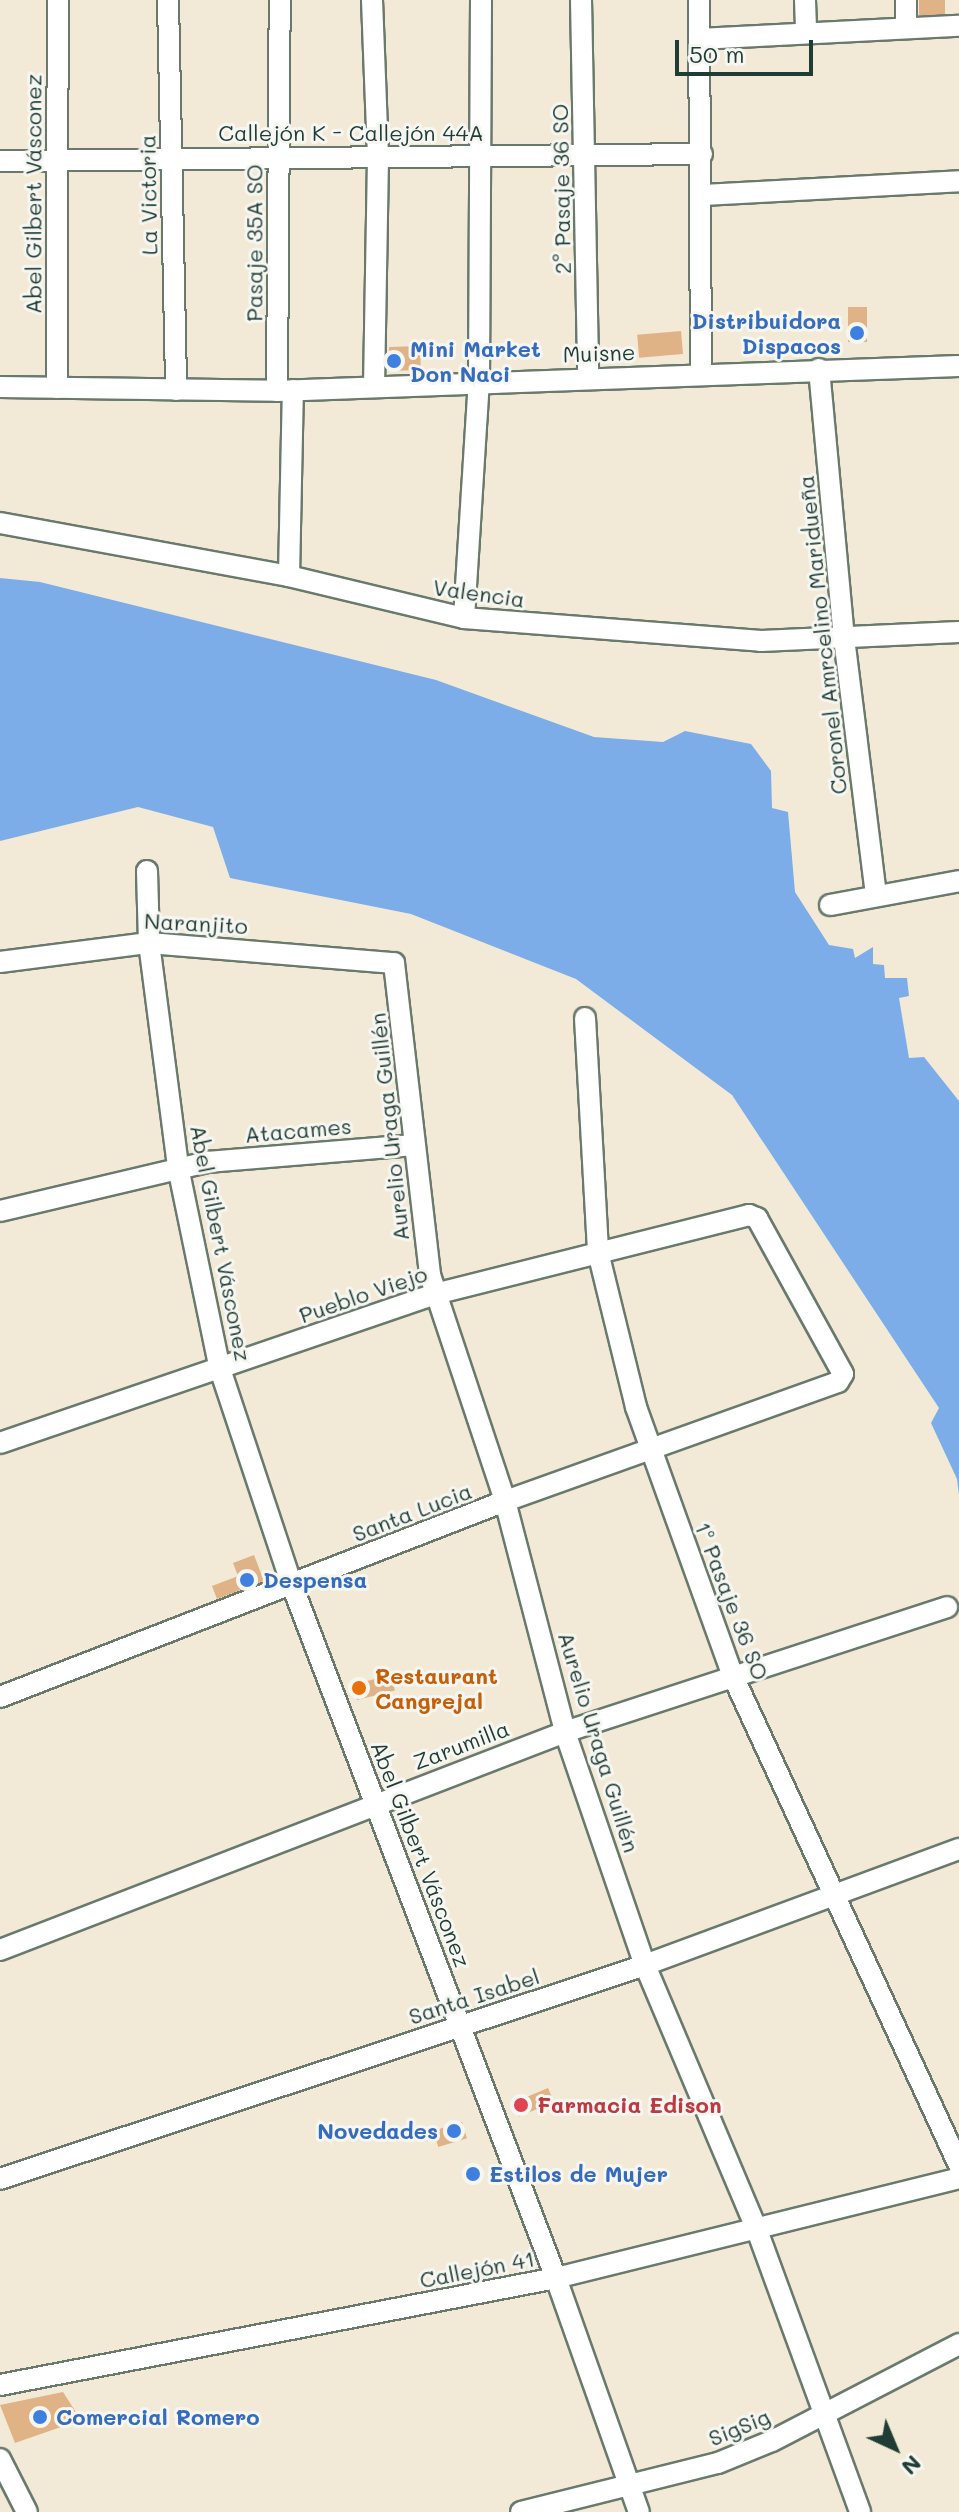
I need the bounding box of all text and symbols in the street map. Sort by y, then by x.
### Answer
scale bar [679,24,817,74]
text: 50 m [689,38,745,69]
street label: Abel Gilbert Vásconez [20,74,46,314]
street label: 2° Pasaje 36 SO [546,104,576,274]
street label: Callejón K - Callejón 44A [218,120,484,146]
street label: La Victoria [134,135,162,255]
street label: Pasaje 35A SO [241,164,267,322]
place label: Distribuidora Dispacos [692,307,841,358]
marker: Distribuidora Dispacos [848,324,866,342]
place label: Mini Market Don Naci [410,335,541,386]
street label: Muisne [562,339,636,367]
marker: Mini Market Don Naci [385,352,403,370]
street label: Coronel Amrcelino Maridueña [792,474,852,796]
street label: Valencia [431,573,527,613]
street label: Naranjito [144,907,248,939]
street label: Aurelio Uraga Guillén [364,1012,414,1242]
street label: Atacames [244,1112,352,1148]
street label: Abel Gilbert Vásconez [185,1123,257,1363]
street label: Pueblo Viejo [296,1260,430,1328]
street label: Santa Lucia [349,1477,475,1547]
street label: 1º Pasaje 36 SO [690,1518,774,1684]
place label: Despensa [263,1567,367,1593]
marker: Despensa [238,1571,256,1589]
street label: Aurelio Uraga Guillén [553,1629,645,1855]
place label: Restaurant Cangrejal [375,1662,498,1714]
marker: Restaurant Cangrejal [350,1679,368,1697]
street label: Zarumilla [409,1715,513,1775]
street label: Abel Gilbert Vásconez [366,1737,476,1971]
street label: Santa Isabel [405,1962,543,2030]
place label: Farmacia Edison [537,2092,722,2118]
marker: Farmacia Edison [512,2096,530,2114]
place label: Novedades [317,2118,438,2144]
marker: Novedades [445,2122,463,2140]
place label: Estilos de Mujer [489,2161,668,2187]
marker: Estilos de Mujer [464,2165,482,2183]
street label: Callejón 41 [417,2245,537,2293]
street label: SigSig [704,2403,774,2451]
place label: Comercial Romero [56,2404,260,2430]
marker: Comercial Romero [31,2408,49,2426]
north arrow [855,2408,935,2488]
text: N [896,2449,928,2482]

